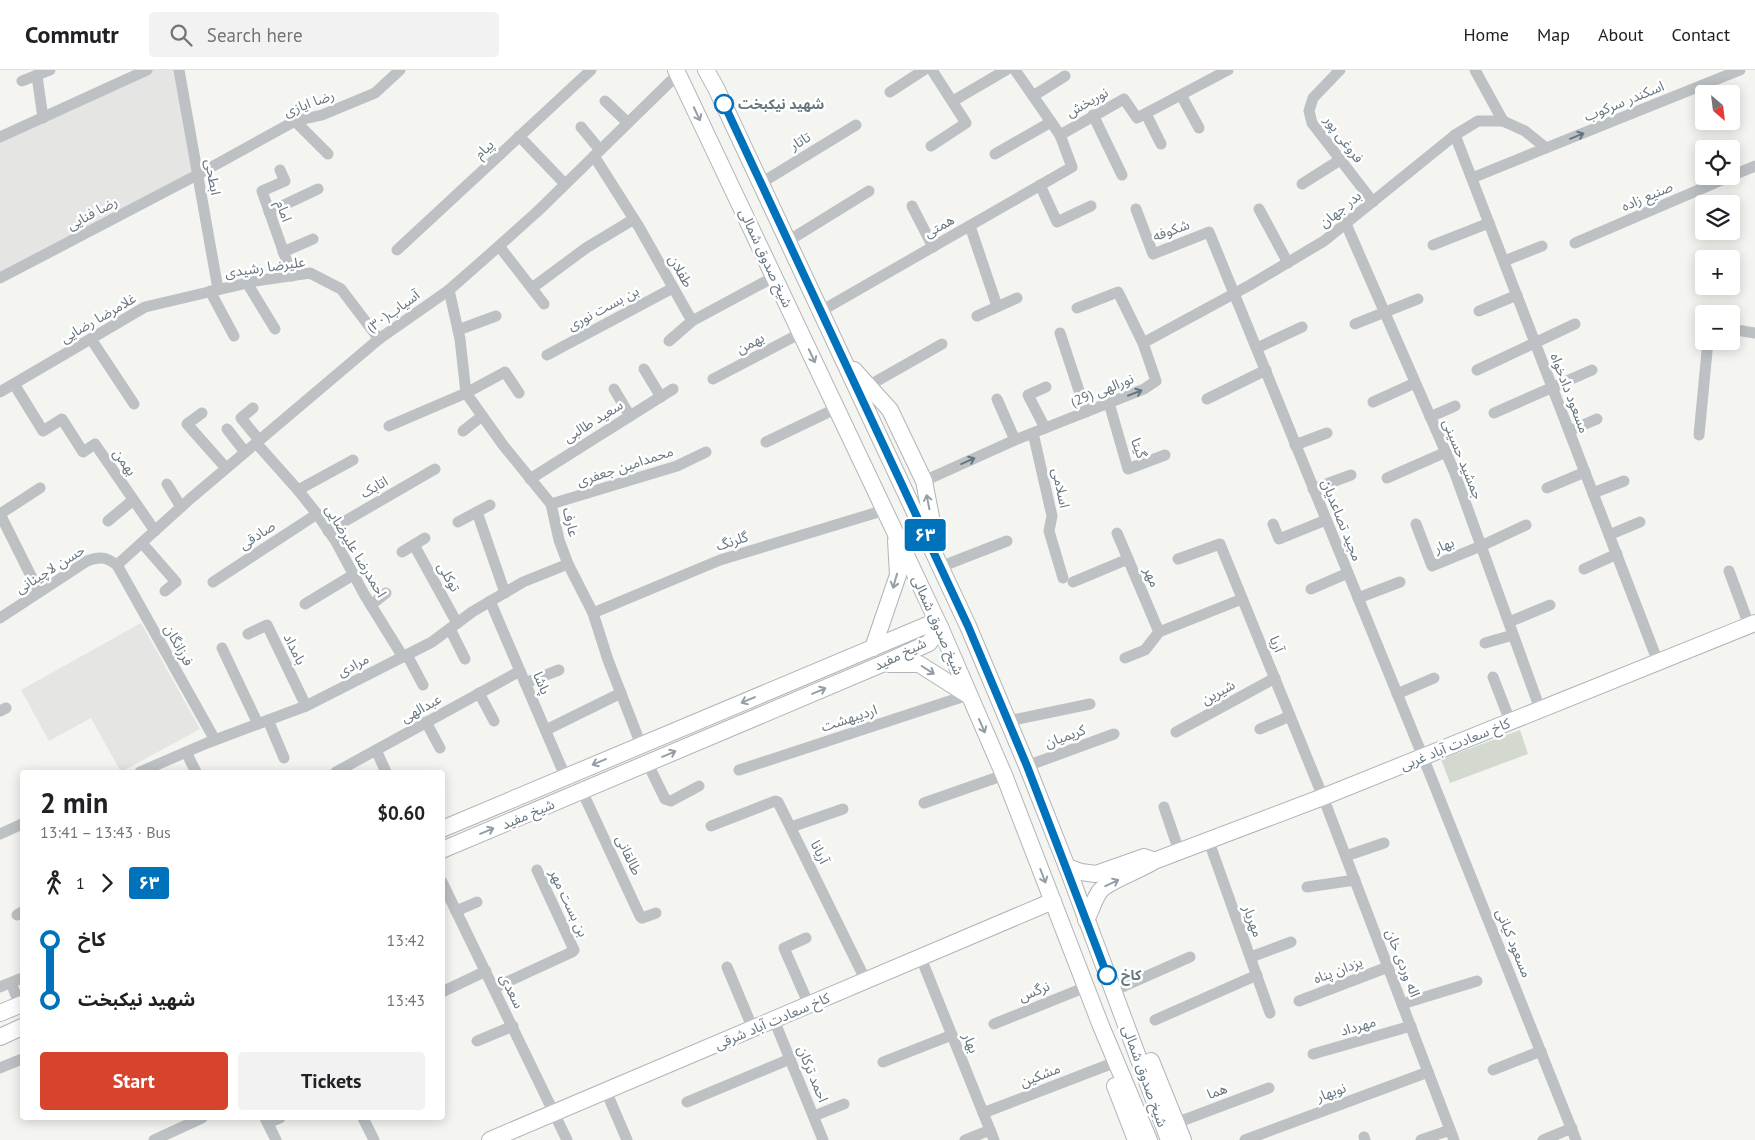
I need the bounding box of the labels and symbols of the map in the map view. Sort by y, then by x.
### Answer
street label: اسکندر سرکوب [1581,77,1667,125]
street label: نوربخش [1063,83,1111,121]
north arrow [1695,85,1740,130]
street label: رضا ایازی [281,86,337,120]
marker: شهید نیکبخت [714,94,734,114]
place label: شهید نیکبخت [738,95,824,113]
one-way arrow [693,106,702,121]
street label: فروغی پور [1319,111,1368,167]
street label: تاتار [785,128,814,155]
one-way arrow [1568,131,1584,140]
street label: پیام [470,136,499,164]
street label: ابطحی [201,158,225,196]
street label: صنیع زاده [1618,177,1677,217]
street label: بدر جهان [1315,186,1365,231]
street label: رضا فنایی [64,192,120,234]
street label: امام [270,198,296,225]
street label: شیخ صدوق شمالی [733,206,797,311]
street label: همتی [921,210,957,242]
street label: شکوفه [1150,215,1192,245]
street label: علیرضا رشیدی [224,252,306,282]
street label: طفلان [665,252,697,290]
street label: بن بست نوری [564,282,642,334]
street label: آسیاب(۳۰) [363,285,424,336]
street label: غلامرضا رضایی [57,289,139,347]
street label: بهمن [733,328,767,358]
one-way arrow [807,348,817,363]
street label: مسعود دادخواه [1547,351,1593,435]
street label: نورالهی (29) [1068,369,1136,411]
one-way arrow [1126,388,1142,397]
street label: سعید طالبی [560,396,626,446]
street label: جمشید حسینی [1439,416,1487,502]
street label: گیتا [1127,435,1151,461]
street label: محمدامین جعفری [575,442,675,490]
street label: بهمن [109,445,141,479]
one-way arrow [960,456,975,466]
street label: اسلامی [1048,466,1074,510]
street label: اتابک [357,472,391,502]
street label: مجید تصاعدیان [1317,476,1367,564]
one-way arrow [922,494,932,510]
street label: احمدرضا علیرضایی [321,501,391,601]
street label: عارف [559,506,583,538]
street label: صادقی [235,516,279,553]
line badge: ۶۳ [902,519,948,551]
street label: گلرنگ [714,527,750,555]
street label: بهار [1430,533,1457,557]
street label: حسن لاچینانی [12,541,89,598]
street label: توکلی [434,559,464,595]
street label: مهر [1139,563,1164,590]
street label: شیخ صدوق شمالی [906,572,968,678]
one-way arrow [890,573,900,589]
street label: فرزانگان [160,621,198,669]
street label: بامداد [280,630,310,668]
street label: آریا [1266,633,1289,656]
street label: شیخ مفید [871,634,930,676]
street label: مرادی [334,649,372,681]
one-way arrow [920,665,934,675]
street label: پاشا [528,669,555,698]
street label: شیرین [1198,675,1238,709]
one-way arrow [811,686,826,695]
street label: عبدالهی [398,690,444,726]
one-way arrow [741,696,756,705]
street label: اردیبهشت [819,700,879,736]
street label: کاخ سعادت آباد غربی [1397,714,1514,776]
one-way arrow [978,718,988,733]
street label: کریمیان [1042,720,1088,752]
one-way arrow [661,749,676,759]
one-way arrow [592,758,607,768]
street label: شیخ مفید [499,795,558,835]
one-way arrow [479,826,494,835]
street label: طالقانی [612,832,646,878]
street label: آریانا [807,837,834,868]
street label: بن بست مهر [545,865,593,940]
one-way arrow [1039,868,1049,883]
one-way arrow [1104,877,1119,887]
street label: مهریار [1239,901,1267,940]
street label: مسعود کیانی [1492,906,1536,980]
street label: اله وردی خان [1382,926,1424,1000]
street label: یزدان پناه [1311,952,1366,989]
marker: کاخ [1097,965,1117,985]
place label: کاخ [1121,966,1142,986]
street label: سعدی [496,971,528,1011]
street label: نرگس [1016,977,1053,1005]
street label: کاخ سعادت آباد شرقی [712,989,833,1055]
street label: مهرداد [1338,1012,1378,1040]
street label: شیخ صدوق شمالی [1116,1023,1172,1130]
street label: بهار [959,1029,983,1056]
street label: احمد ترکان [794,1043,832,1105]
street label: مشکین [1017,1059,1063,1091]
street label: نوبهار [1313,1078,1349,1106]
street label: هما [1204,1079,1230,1103]

